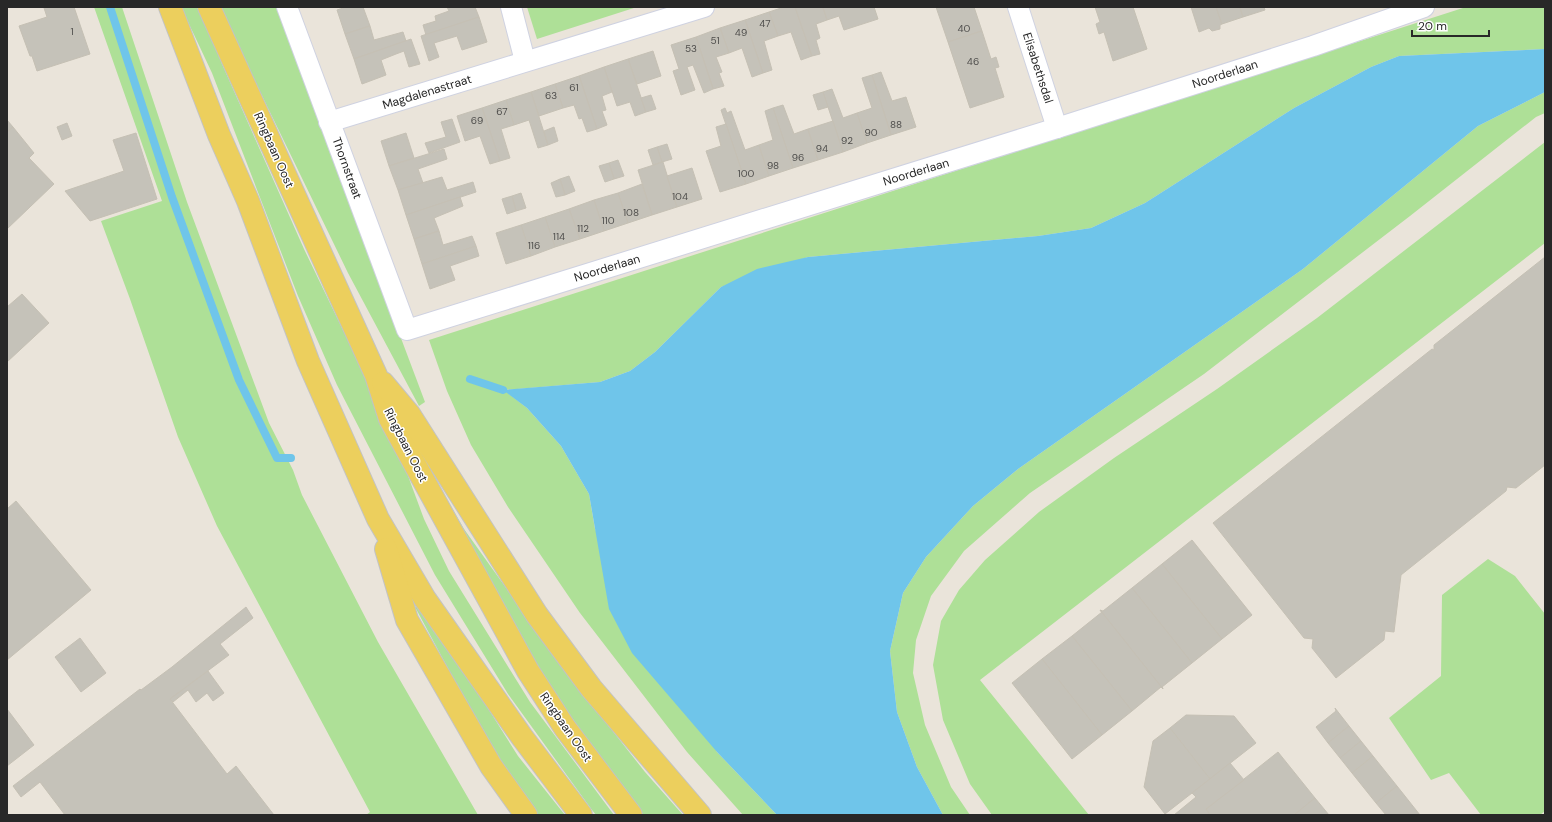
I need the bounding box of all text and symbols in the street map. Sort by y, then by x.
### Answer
scale bar [1412,12,1489,38]
house number: 47 [759,17,771,30]
text: 20 m [1418,18,1447,34]
house number: 40 [958,22,971,35]
house number: 1 [70,25,74,38]
house number: 49 [735,26,747,39]
street label: Elisabethsdal [1019,31,1057,105]
house number: 51 [710,34,720,47]
house number: 53 [685,42,697,55]
house number: 46 [967,55,979,68]
street label: Noorderlaan [1190,56,1260,92]
street label: Magdalenastraat [380,71,474,113]
house number: 61 [569,81,579,94]
house number: 63 [545,89,557,102]
house number: 67 [496,105,508,118]
street label: Ringbaan Oost [250,110,298,191]
house number: 69 [471,114,483,127]
house number: 88 [890,118,902,131]
house number: 90 [864,126,878,139]
house number: 92 [841,134,853,147]
street label: Thornstraat [328,135,366,201]
house number: 94 [816,142,828,155]
house number: 96 [792,151,804,164]
street label: Noorderlaan [881,154,951,190]
house number: 98 [767,159,779,172]
house number: 100 [738,167,755,180]
house number: 104 [672,190,688,203]
house number: 108 [623,206,639,219]
house number: 110 [601,214,615,227]
house number: 112 [577,222,589,235]
house number: 114 [553,230,565,243]
house number: 116 [528,239,540,252]
street label: Noorderlaan [572,250,642,286]
street label: Ringbaan Oost [380,405,432,485]
street label: Ringbaan Oost [536,689,596,765]

